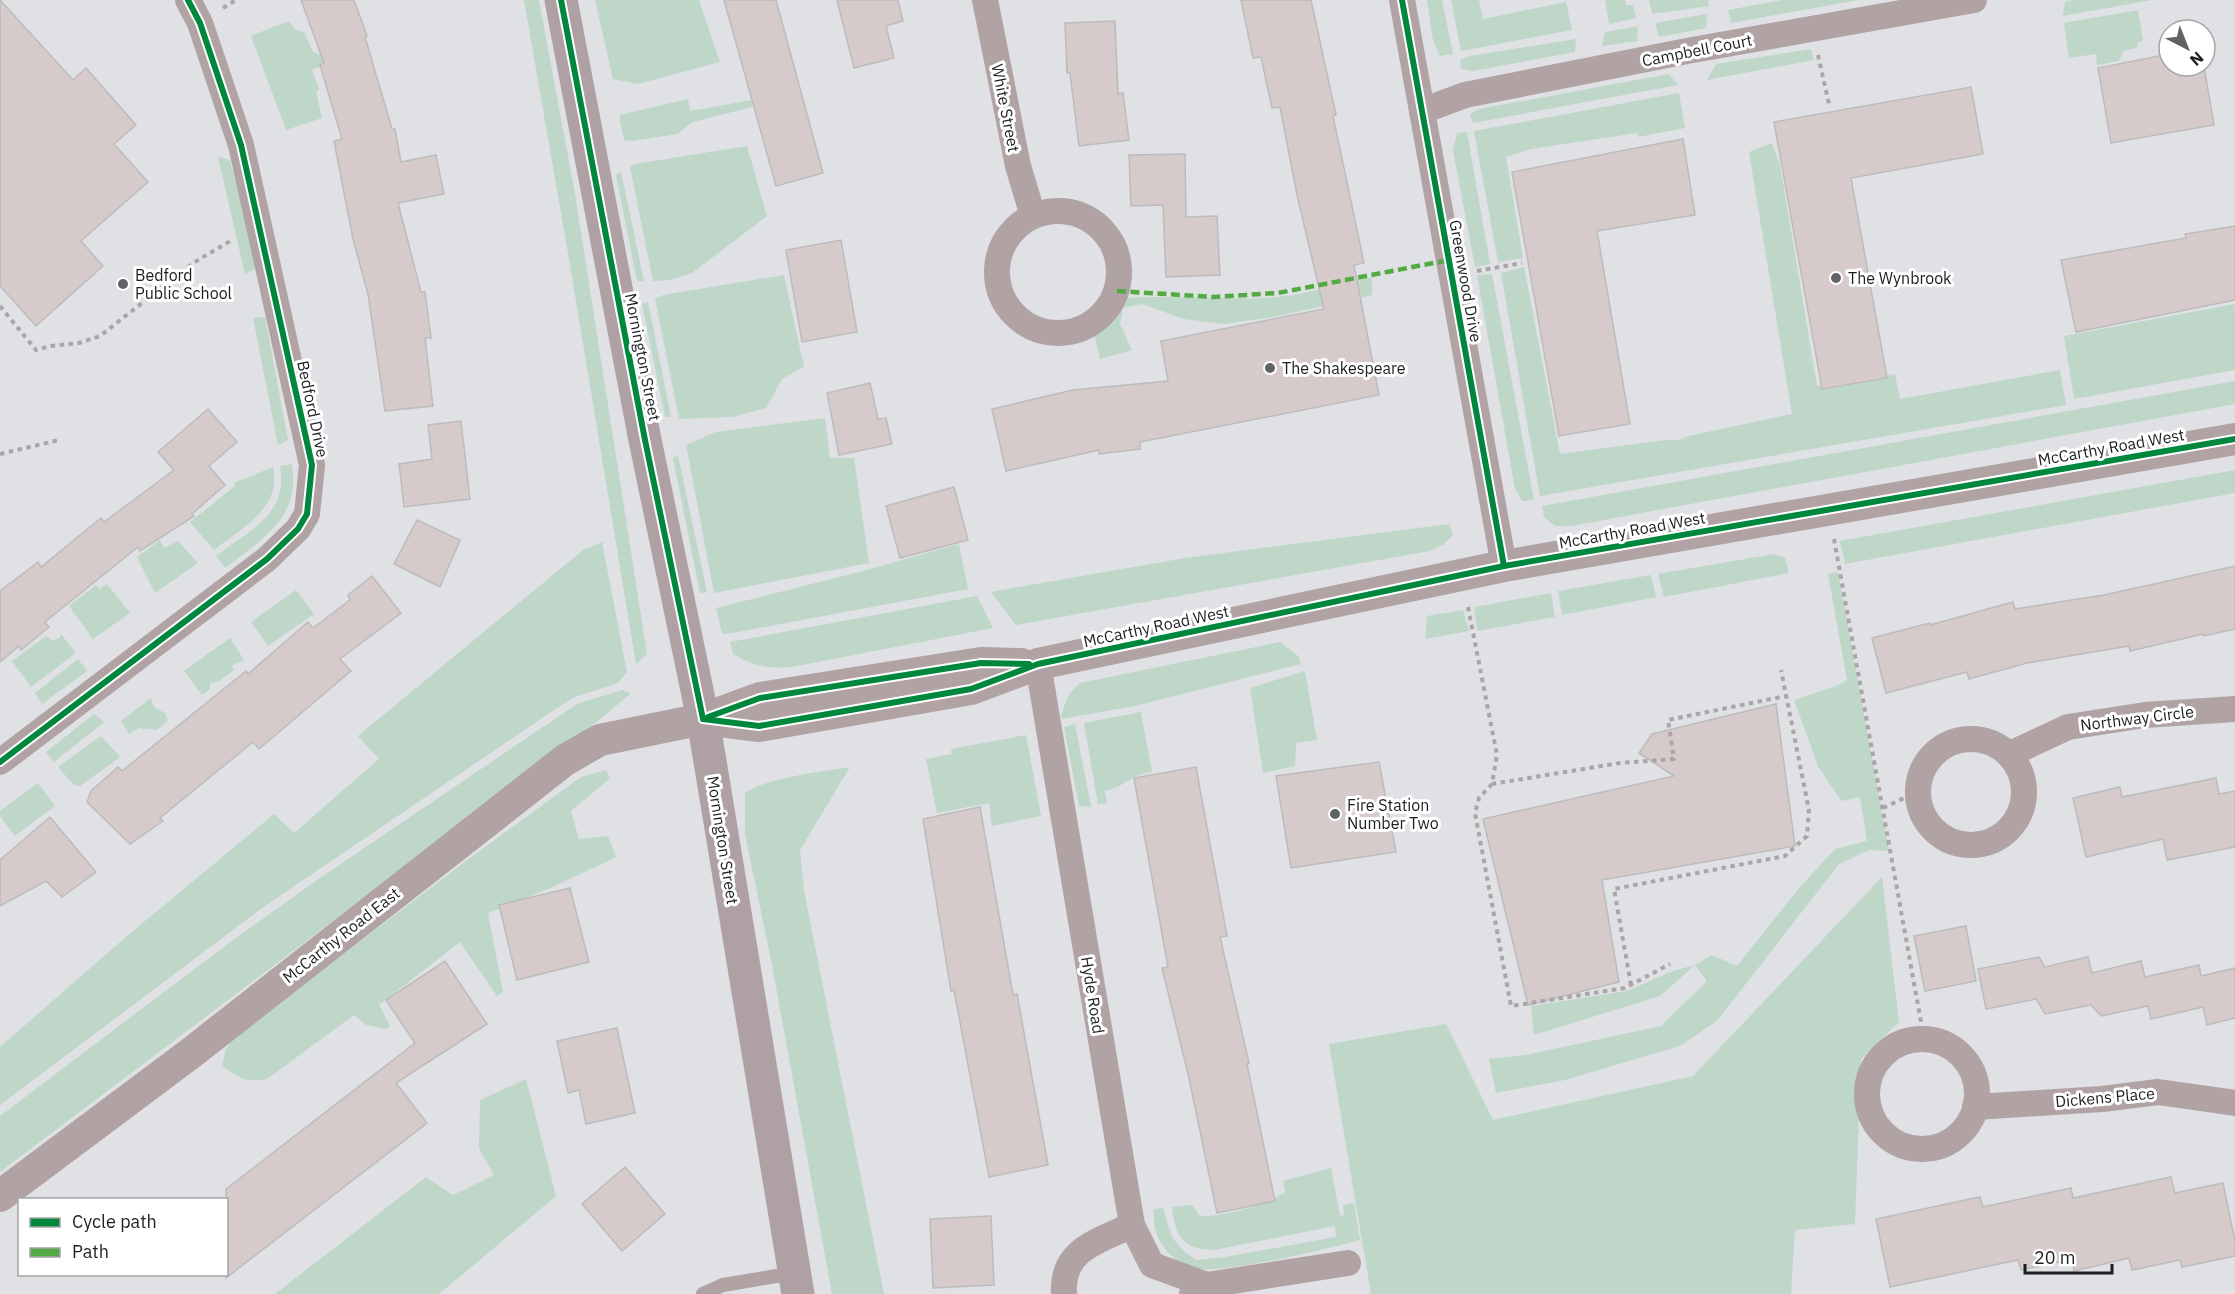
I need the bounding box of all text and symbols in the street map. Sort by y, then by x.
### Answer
north arrow [2157,18,2217,78]
street label: Campbell Court [1640,30,1754,70]
text: N [2186,48,2208,70]
street label: White Street [988,62,1024,154]
street label: Greenwood Drive [1445,218,1487,344]
place label: Bedford Public School [135,265,232,303]
place label: The Wynbrook [1848,268,1952,288]
marker: The Wynbrook [1829,271,1843,285]
marker: Bedford Public School [116,277,130,291]
street label: Mornington Street [621,291,665,423]
place label: The Shakespeare [1282,358,1406,378]
street label: Bedford Drive [293,359,333,459]
marker: The Shakespeare [1263,361,1277,375]
street label: McCarthy Road West [2036,424,2186,470]
street label: McCarthy Road West [1557,507,1707,553]
street label: McCarthy Road West [1081,601,1231,651]
street label: Northway Circle [2079,701,2195,735]
street label: Mornington Street [703,774,743,906]
place label: Fire Station Number Two [1347,795,1439,833]
marker: Fire Station Number Two [1328,807,1342,821]
street label: McCarthy Road East [278,883,404,987]
street label: Hyde Road [1077,955,1109,1035]
street label: Dickens Place [2054,1083,2156,1111]
legend [18,1198,228,1276]
text: Cycle path [72,1210,157,1233]
scale bar [2025,1237,2112,1275]
text: Path [72,1240,109,1263]
text: 20 m [2034,1246,2076,1269]

